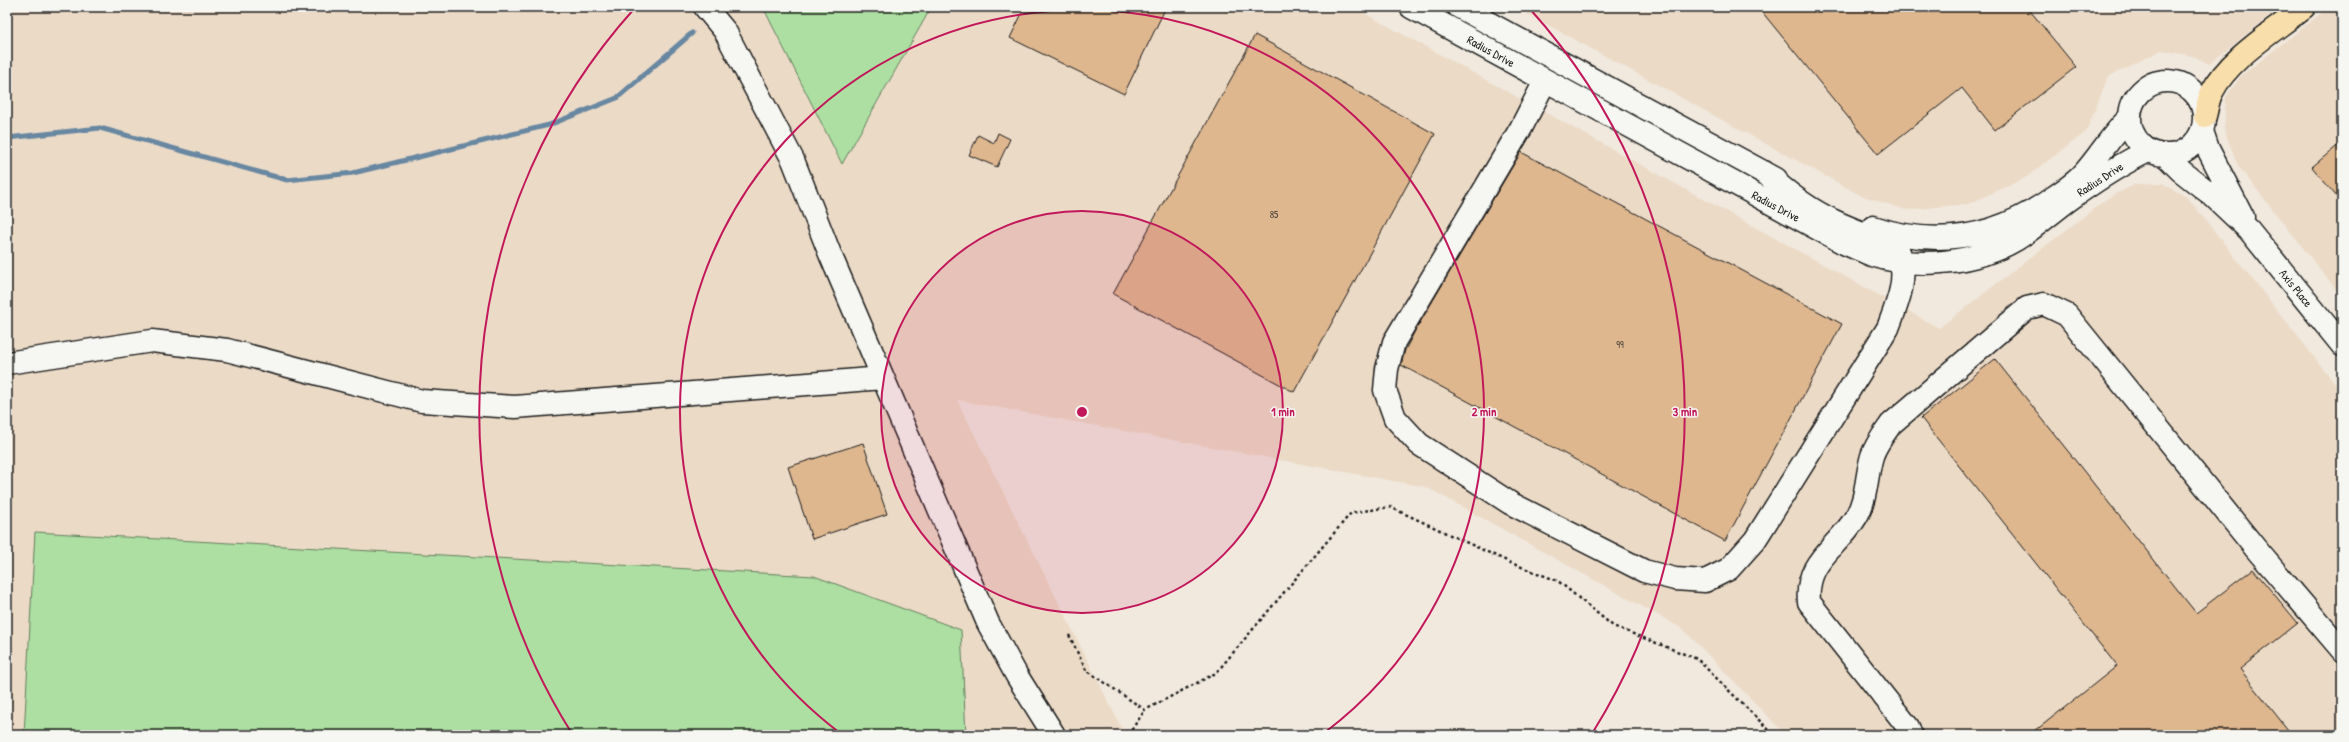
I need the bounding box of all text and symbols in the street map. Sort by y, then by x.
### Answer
street label: Radius Drive [1464,31,1518,71]
street label: Radius Drive [2073,158,2127,200]
street label: Radius Drive [1749,186,1803,226]
house number: 85 [1270,208,1279,221]
street label: Axis Place [2275,265,2317,311]
house number: 99 [1616,338,1624,351]
text: 1 min [1271,403,1295,420]
text: 2 min [1472,403,1497,420]
text: 3 min [1673,403,1698,420]
centre of rings [1075,405,1089,419]

